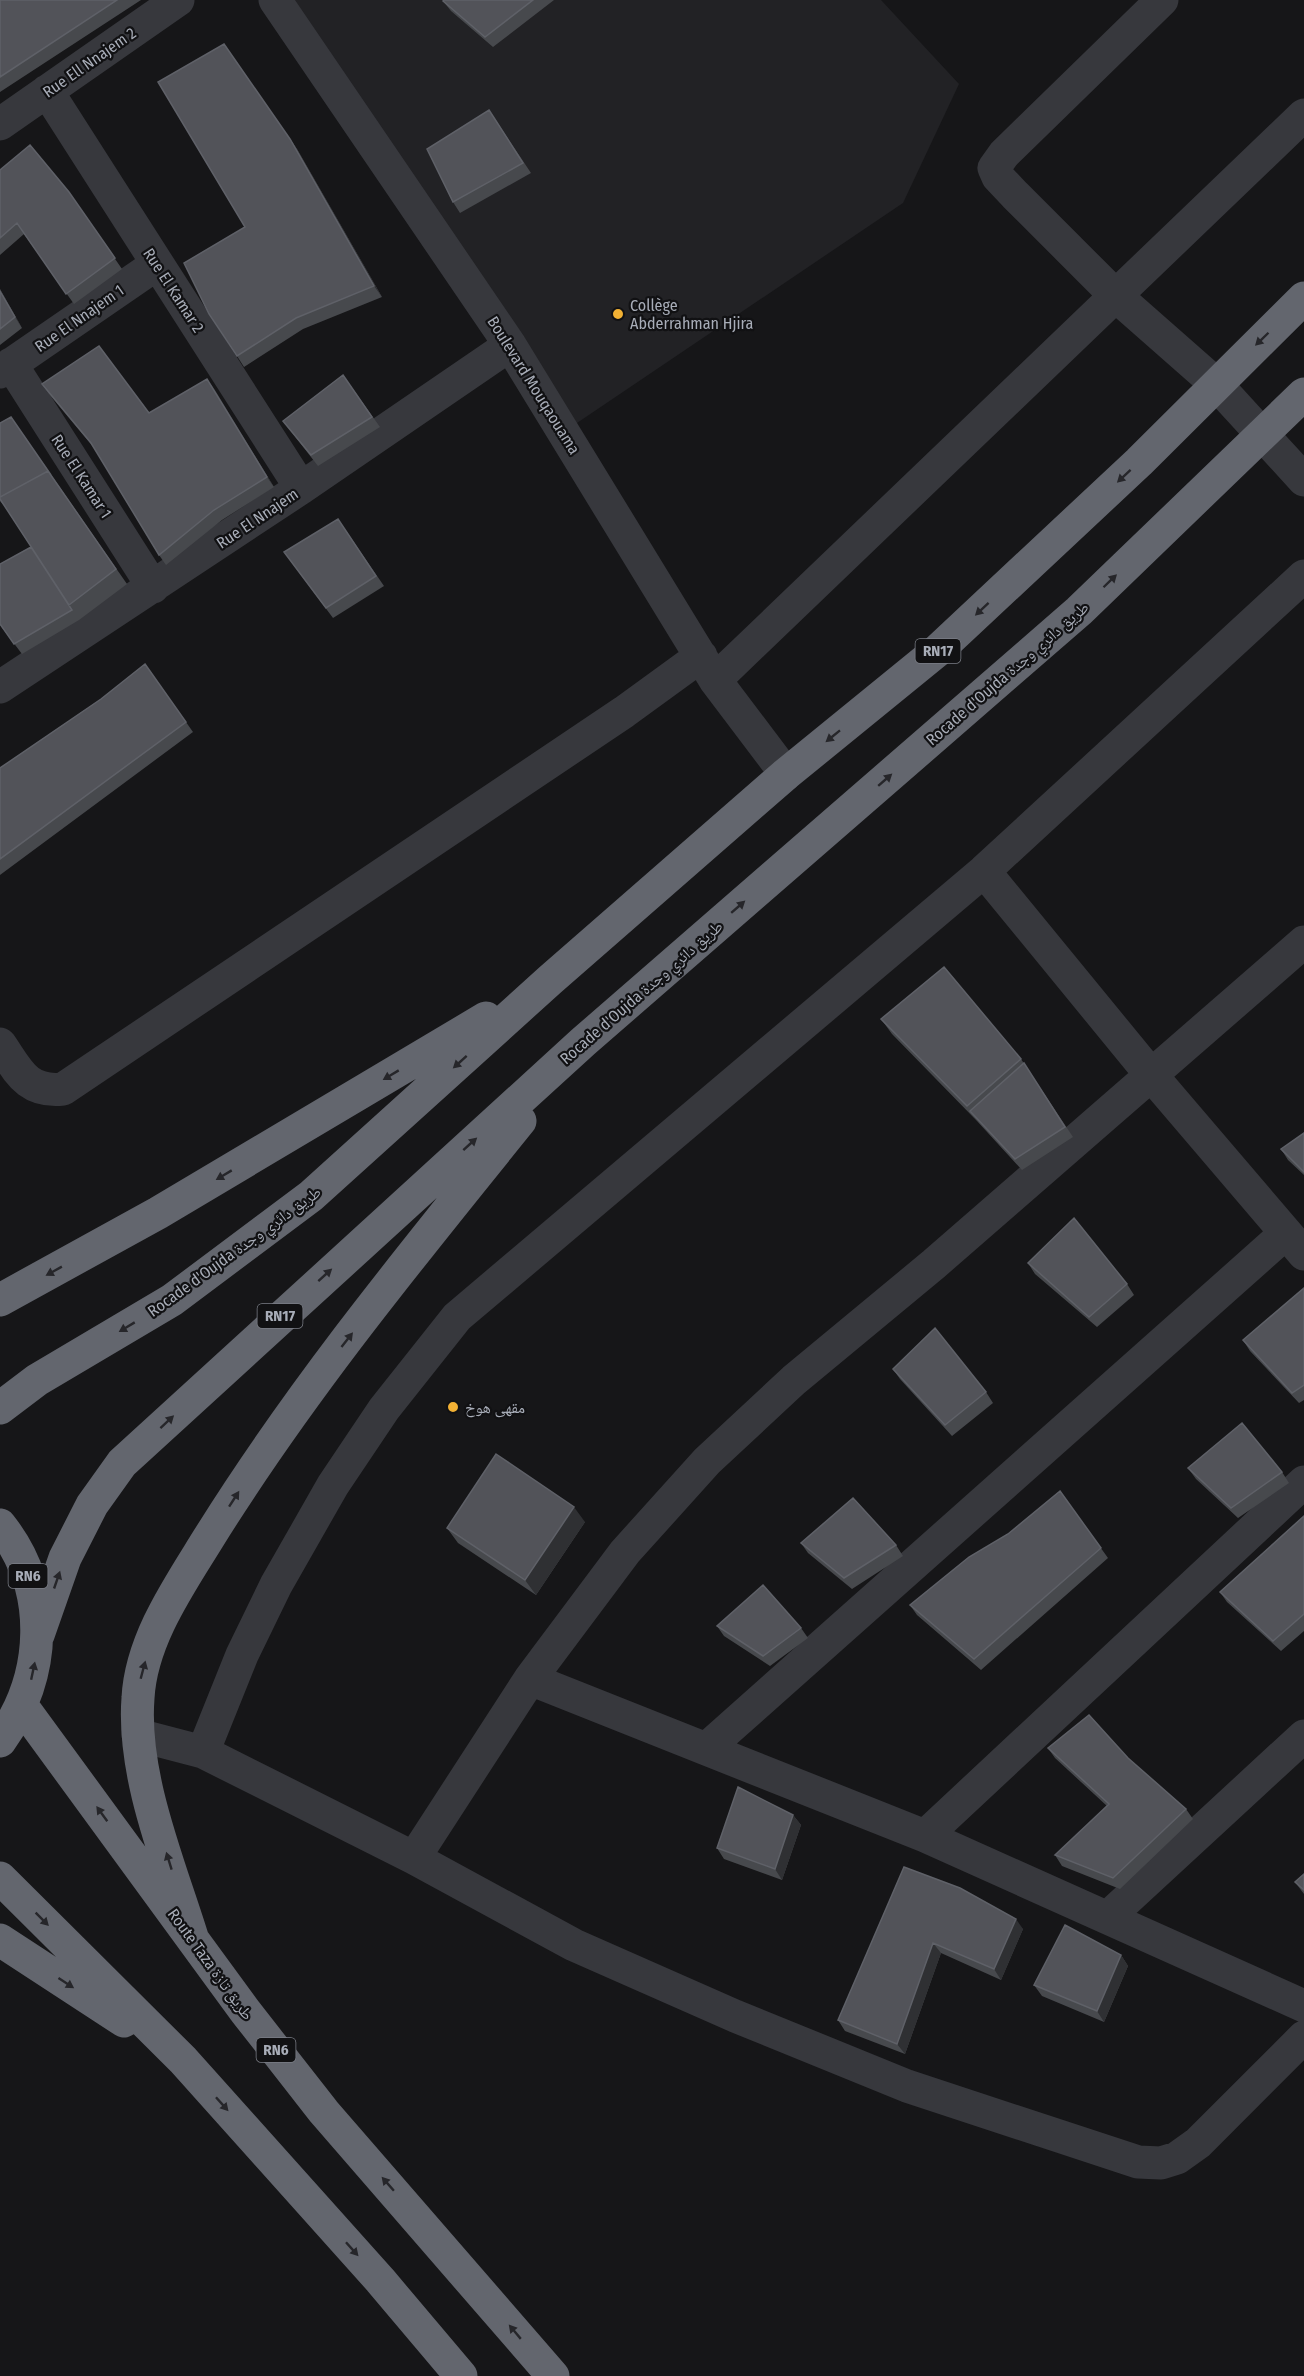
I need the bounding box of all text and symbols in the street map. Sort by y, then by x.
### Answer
street label: Rue Ell Nnajem 2 [39,23,139,102]
street label: Rue El Kamar 2 [139,244,208,336]
street label: Rue El Nnajem 1 [31,281,127,356]
place label: Collège Abderrahman Hjira [630,296,754,333]
marker: Collège Abderrahman Hjira [611,307,625,321]
street label: Boulevard Mouqaouama [483,313,584,458]
one-way arrow [1256,331,1270,345]
street label: Rue El Kamar 1 [47,431,116,522]
one-way arrow [1117,469,1132,482]
street label: Rue El Nnajem [213,484,302,553]
one-way arrow [1103,575,1117,589]
street label: Rocade d'Oujda طريق دائري وجدة [922,598,1095,752]
one-way arrow [975,602,989,616]
road number: RN17 [916,639,960,663]
one-way arrow [825,729,841,742]
one-way arrow [877,773,893,786]
one-way arrow [730,901,746,914]
street label: Rocade d'Oujda طريق دائري وجدة [556,917,729,1071]
one-way arrow [452,1055,467,1069]
one-way arrow [383,1069,399,1080]
one-way arrow [462,1138,477,1151]
one-way arrow [216,1169,232,1180]
street label: Rocade d'Oujda طريق دائري وجدة [144,1182,326,1323]
one-way arrow [45,1266,62,1276]
one-way arrow [318,1268,333,1282]
road number: RN17 [258,1304,302,1328]
one-way arrow [119,1321,135,1332]
one-way arrow [341,1333,353,1349]
place label: مقهى هوخ [465,1398,525,1418]
marker: مقهى هوخ [446,1400,460,1414]
one-way arrow [159,1415,173,1429]
one-way arrow [228,1491,239,1507]
road number: RN6 [9,1564,48,1588]
one-way arrow [53,1570,63,1588]
one-way arrow [29,1661,38,1680]
one-way arrow [138,1661,148,1680]
one-way arrow [96,1807,108,1822]
one-way arrow [164,1852,173,1870]
street label: Route Taza طريق تازة [163,1905,257,2024]
one-way arrow [34,1912,49,1926]
one-way arrow [58,1978,74,1989]
road number: RN6 [256,2038,296,2062]
one-way arrow [215,2096,229,2111]
one-way arrow [382,2177,395,2192]
one-way arrow [345,2241,358,2256]
one-way arrow [509,2324,522,2339]

